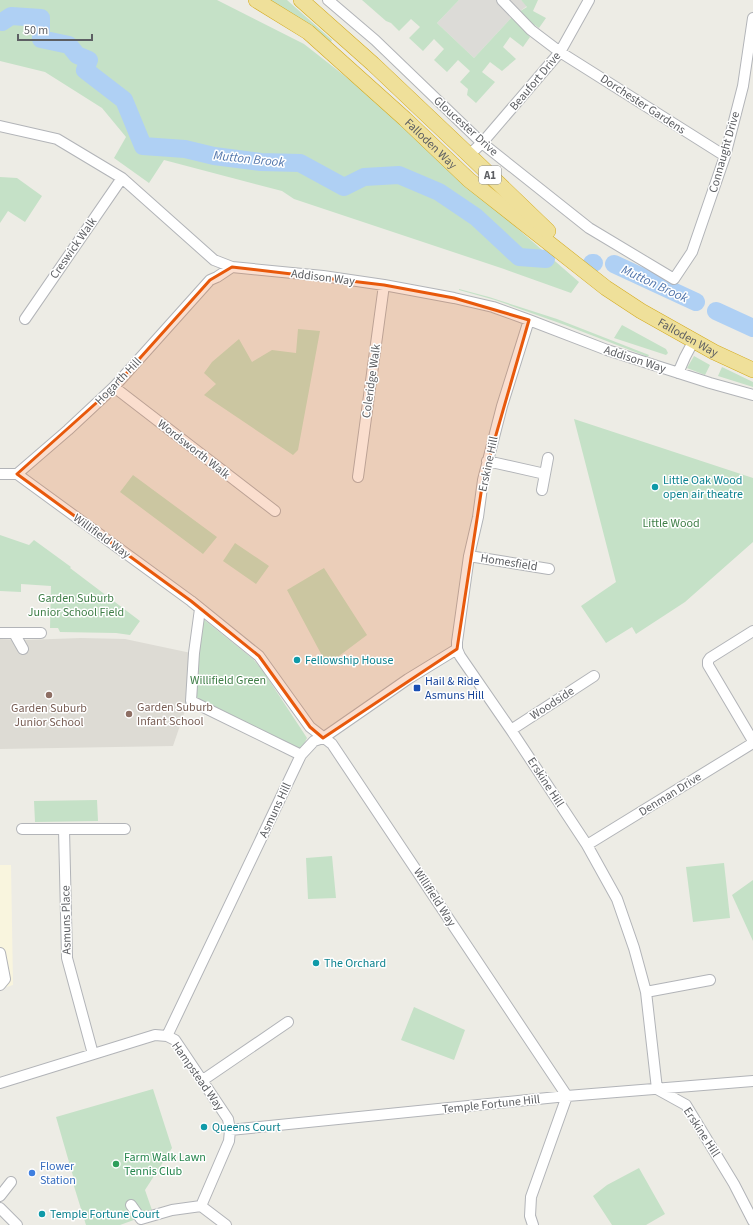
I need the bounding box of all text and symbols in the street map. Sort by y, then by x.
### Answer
scale bar [18,16,92,42]
text: 50 m [24,22,48,39]
street label: Beaufort Drive [506,48,565,114]
street label: Dorchester Gardens [597,70,689,138]
street label: Gloucester Drive [430,93,502,160]
street label: Connaught Drive [705,109,744,195]
street label: Falloden Way [400,115,461,173]
water label: Mutton Brook [212,146,286,172]
road number: A1 [479,166,501,184]
street label: Creswick Walk [46,214,101,282]
water label: Mutton Brook [618,261,692,308]
street label: Addison Way [290,265,356,290]
street label: Falloden Way [654,314,721,362]
street label: Addison Way [602,341,668,378]
street label: Coleridge Walk [358,343,385,419]
street label: Hogarth Hill [91,354,145,409]
street label: Wordsworth Walk [154,416,234,483]
street label: Erskine Hill [474,435,503,493]
place label: Little Oak Wood open air theatre [663,472,743,503]
marker: Little Oak Wood open air theatre [650,482,660,492]
street label: Willifield Way [70,510,134,563]
park label: Little Wood [642,515,700,532]
street label: Homesfield [479,550,539,575]
park label: Garden Suburb Junior School Field [28,590,124,621]
place label: Fellowship House [305,652,393,669]
marker: Fellowship House [292,655,302,665]
park label: Willifield Green [190,672,266,689]
place label: Hail & Ride Asmuns Hill [425,673,484,704]
marker: Hail & Ride Asmuns Hill [412,683,422,693]
street label: Woodside [527,683,578,724]
marker: Garden Suburb Junior School [44,690,54,700]
place label: Garden Suburb Infant School [137,699,213,730]
place label: Garden Suburb Junior School [11,700,87,731]
marker: Garden Suburb Infant School [124,709,134,719]
street label: Erskine Hill [523,754,568,810]
street label: Denman Drive [636,768,705,820]
street label: Asmuns Hill [255,780,296,841]
street label: Willifield Way [409,865,460,930]
street label: Asmuns Place [57,885,76,955]
place label: The Orchard [324,955,386,972]
marker: The Orchard [311,958,321,968]
street label: Hampstead Way [167,1038,228,1115]
street label: Temple Fortune Hill [441,1091,541,1118]
street label: Erskine Hill [679,1104,724,1160]
place label: Queens Court [212,1119,281,1136]
marker: Queens Court [199,1122,209,1132]
place label: Farm Walk Lawn Tennis Club [124,1149,206,1180]
place label: Flower Station [40,1158,76,1189]
marker: Farm Walk Lawn Tennis Club [111,1159,121,1169]
marker: Flower Station [27,1168,37,1178]
place label: Temple Fortune Court [50,1206,160,1223]
marker: Temple Fortune Court [37,1209,47,1219]

